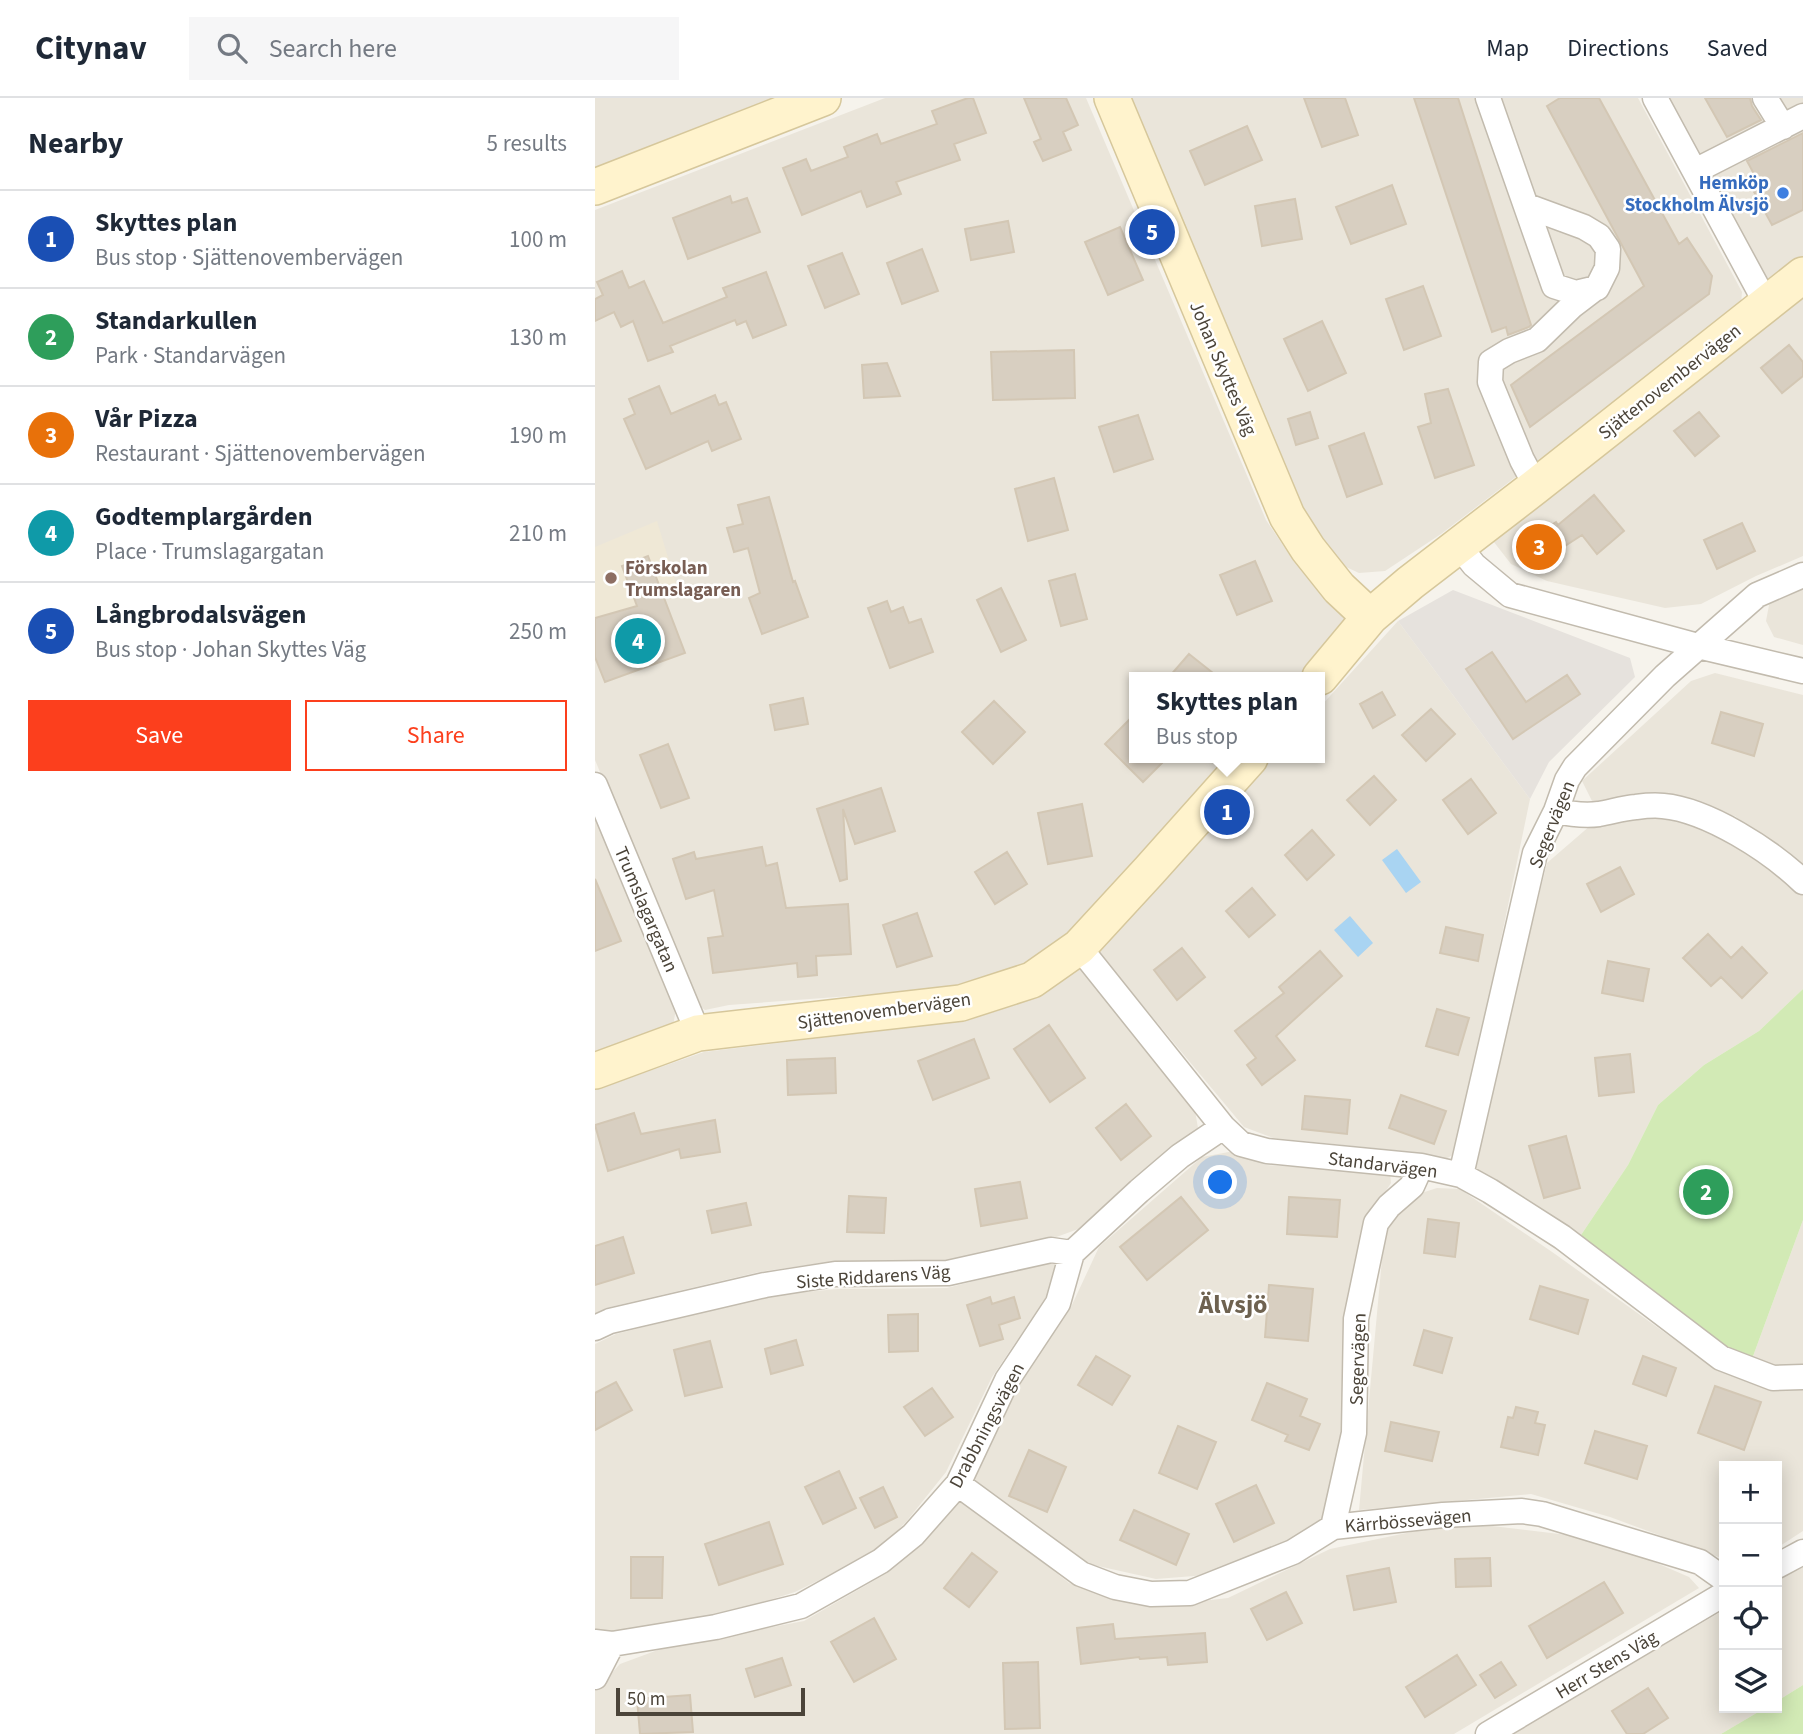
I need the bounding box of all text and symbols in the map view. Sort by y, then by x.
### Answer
search box [189,17,679,80]
text: Citynav [35,25,147,72]
icon: search [213,29,251,67]
text: Search here [269,30,397,67]
text: Map [1486,31,1529,66]
text: Directions [1567,31,1669,66]
text: Saved [1707,31,1768,66]
text: Nearby [28,122,123,165]
text: 5 results [487,127,567,160]
place label: Hemköp Stockholm Älvsjö [1625,170,1769,219]
marker: Hemköp Stockholm Älvsjö [1775,185,1791,201]
text: Skyttes plan [95,204,237,241]
pin: 5 [1129,206,1175,258]
text: 1 [45,223,57,256]
text: 100 m [509,223,567,256]
text: Bus stop · Sjättenovembervägen [95,241,403,274]
street label: Johan Skyttes Väg [1182,297,1263,440]
text: Standarkullen [95,302,257,339]
street label: Sjättenovembervägen [1593,318,1747,447]
text: 2 [45,321,57,354]
text: 130 m [509,321,567,354]
text: Park · Standarvägen [95,339,286,372]
text: Vår Pizza [95,400,198,437]
text: 3 [45,419,57,452]
text: 190 m [509,419,567,452]
text: Restaurant · Sjättenovembervägen [95,437,426,470]
text: Godtemplargården [95,498,313,535]
text: 4 [45,517,57,550]
text: 210 m [509,517,567,550]
pin: 3 [1516,521,1562,573]
text: Place · Trumslagargatan [95,535,324,568]
place label: Förskolan Trumslagaren [625,555,741,604]
marker: Förskolan Trumslagaren [603,570,619,586]
text: Långbrodalsvägen [95,596,306,633]
text: 5 [45,615,57,648]
text: 250 m [509,615,567,648]
pin: 4 [615,615,661,667]
text: Bus stop · Johan Skyttes Väg [95,633,366,666]
popup [1129,672,1325,763]
text: Skyttes plan [1156,683,1298,720]
button: Save [28,700,291,771]
button: Share [305,700,567,771]
text: Bus stop [1156,720,1238,753]
street label: Segervägen [1523,777,1582,872]
pin: 1 [1204,786,1250,838]
street label: Trumslagargatan [607,843,684,977]
street label: Sjättenovembervägen [796,986,973,1037]
street label: Standarvägen [1327,1145,1439,1186]
your location [1203,1165,1237,1199]
pin: 2 [1683,1166,1729,1218]
street label: Siste Riddarens Väg [795,1259,951,1296]
district label: Älvsjö [1197,1286,1268,1323]
street label: Segervägen [1343,1312,1374,1406]
street label: Drabbningsvägen [943,1358,1032,1493]
map controls [1719,1461,1782,1713]
button: + [1719,1461,1782,1524]
street label: Kärrbössevägen [1344,1503,1473,1540]
button: − [1719,1524,1782,1587]
button: locate [1719,1587,1782,1650]
street label: Herr Stens Väg [1551,1624,1663,1706]
button: layers [1719,1650,1782,1713]
scale bar [616,1685,805,1717]
text: 50 m [627,1686,665,1713]

